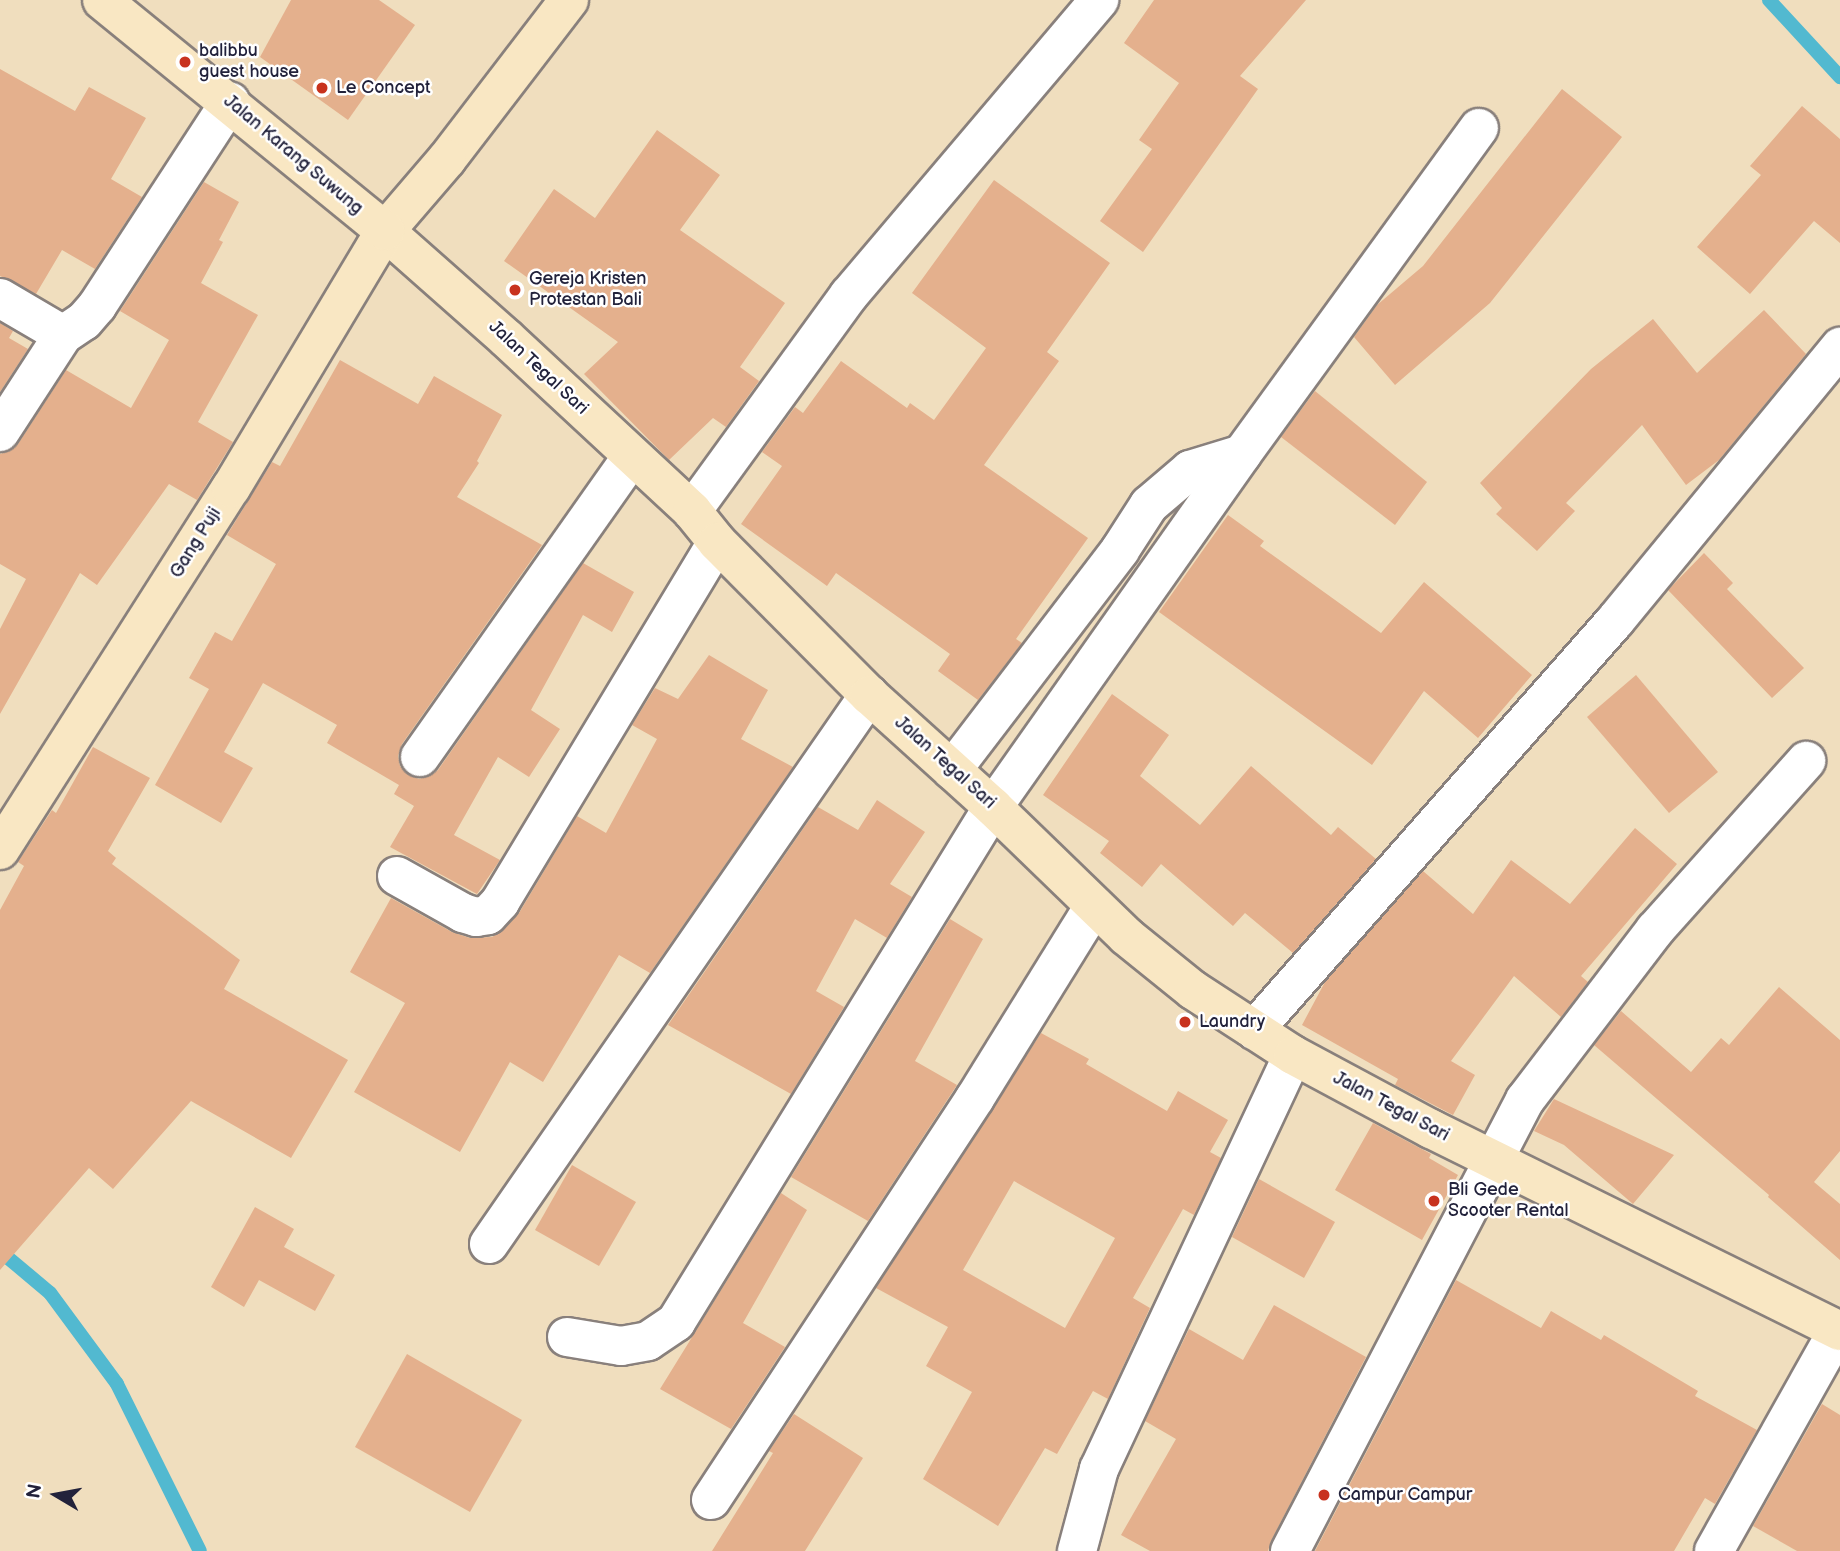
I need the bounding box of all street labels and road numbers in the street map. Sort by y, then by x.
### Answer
street label: Jalan Karang Suwung [219,90,367,220]
street label: Jalan Tegal Sari [483,316,593,420]
street label: Gang Puji [166,504,226,582]
street label: Jalan Tegal Sari [890,712,1000,814]
street label: Jalan Tegal Sari [1329,1067,1453,1147]

